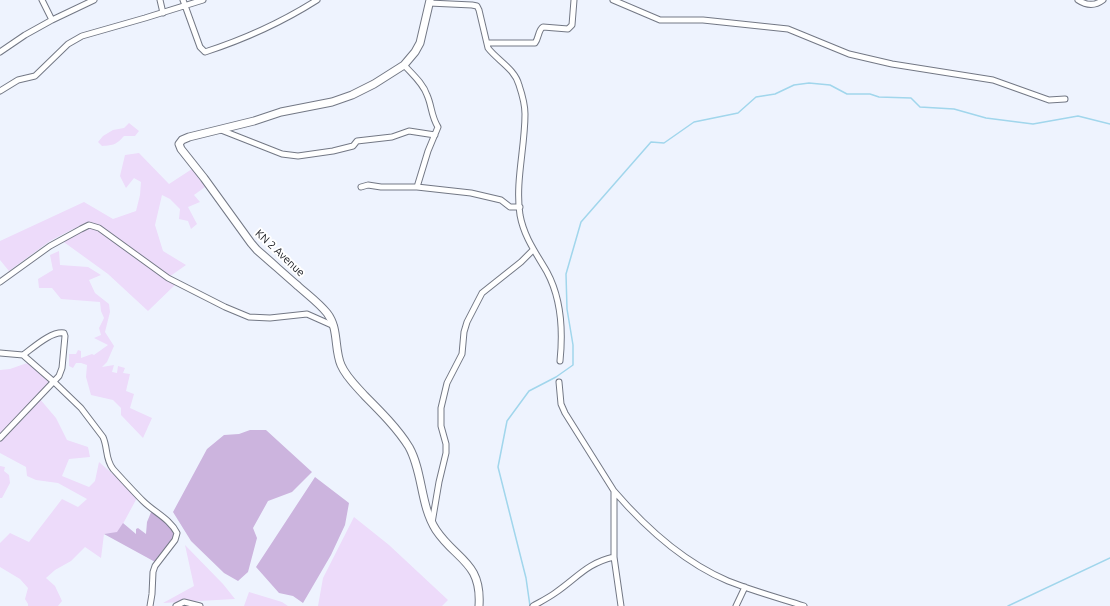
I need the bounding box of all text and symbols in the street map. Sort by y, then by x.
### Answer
street label: KN 2 Avenue [253,227,307,279]

